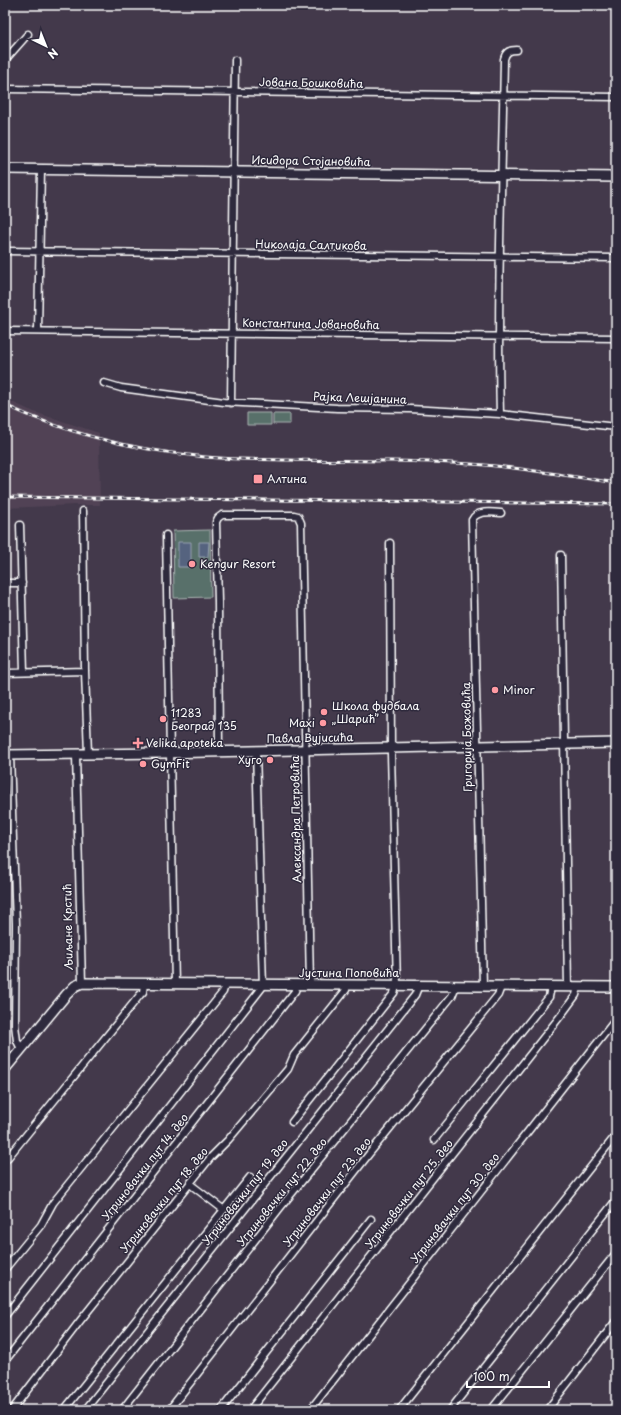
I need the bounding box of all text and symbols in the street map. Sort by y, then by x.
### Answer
north arrow [26,26,66,66]
text: N [44,44,62,63]
street label: Јована Бошковића [259,73,363,92]
street label: Исидора Стојановића [251,151,371,170]
street label: Николаја Салтикова [255,235,367,254]
street label: Константина Јовановића [242,314,380,333]
street label: Рајка Лешјанина [313,387,407,408]
place label: Алтина [267,470,307,487]
marker: Алтина [252,473,264,485]
place label: Kengur Resort [200,555,276,572]
marker: Kengur Resort [187,559,197,569]
place label: Minor [503,681,535,698]
street label: Григорија Божовића [457,682,476,792]
marker: Minor [490,685,500,695]
place label: Школа фудбала „Шарић” [332,697,420,727]
place label: 11283 Београд 135 [171,704,237,734]
marker: Школа фудбала „Шарић” [319,707,329,717]
marker: 11283 Београд 135 [158,714,168,724]
place label: Maxi [289,714,315,731]
marker: Maxi [318,718,328,728]
street label: Павла Вујисића [267,728,353,747]
place label: Velika apoteka [146,734,223,751]
marker: Velika apoteka [133,738,143,748]
place label: Хуго [238,751,262,768]
place label: GymFit [151,755,190,772]
marker: Хуго [265,755,275,765]
street label: Александра Петровића [286,755,305,883]
marker: GymFit [138,759,148,769]
street label: Љиљане Крстић [58,884,77,970]
street label: Јустина Поповића [299,964,399,981]
street label: Угриновачки пут 14. део [97,1109,192,1224]
street label: Угриновачки пут 23. део [278,1133,375,1250]
street label: Угриновачки пут 22. део [232,1134,331,1250]
street label: Угриновачки пут 19. део [198,1135,292,1249]
street label: Угриновачки пут 25. део [360,1135,457,1252]
street label: Угриновачки пут 18. део [116,1143,212,1256]
street label: Угриновачки пут 30. део [406,1149,503,1266]
scale bar [467,1363,549,1389]
text: 100 m [473,1367,510,1385]

